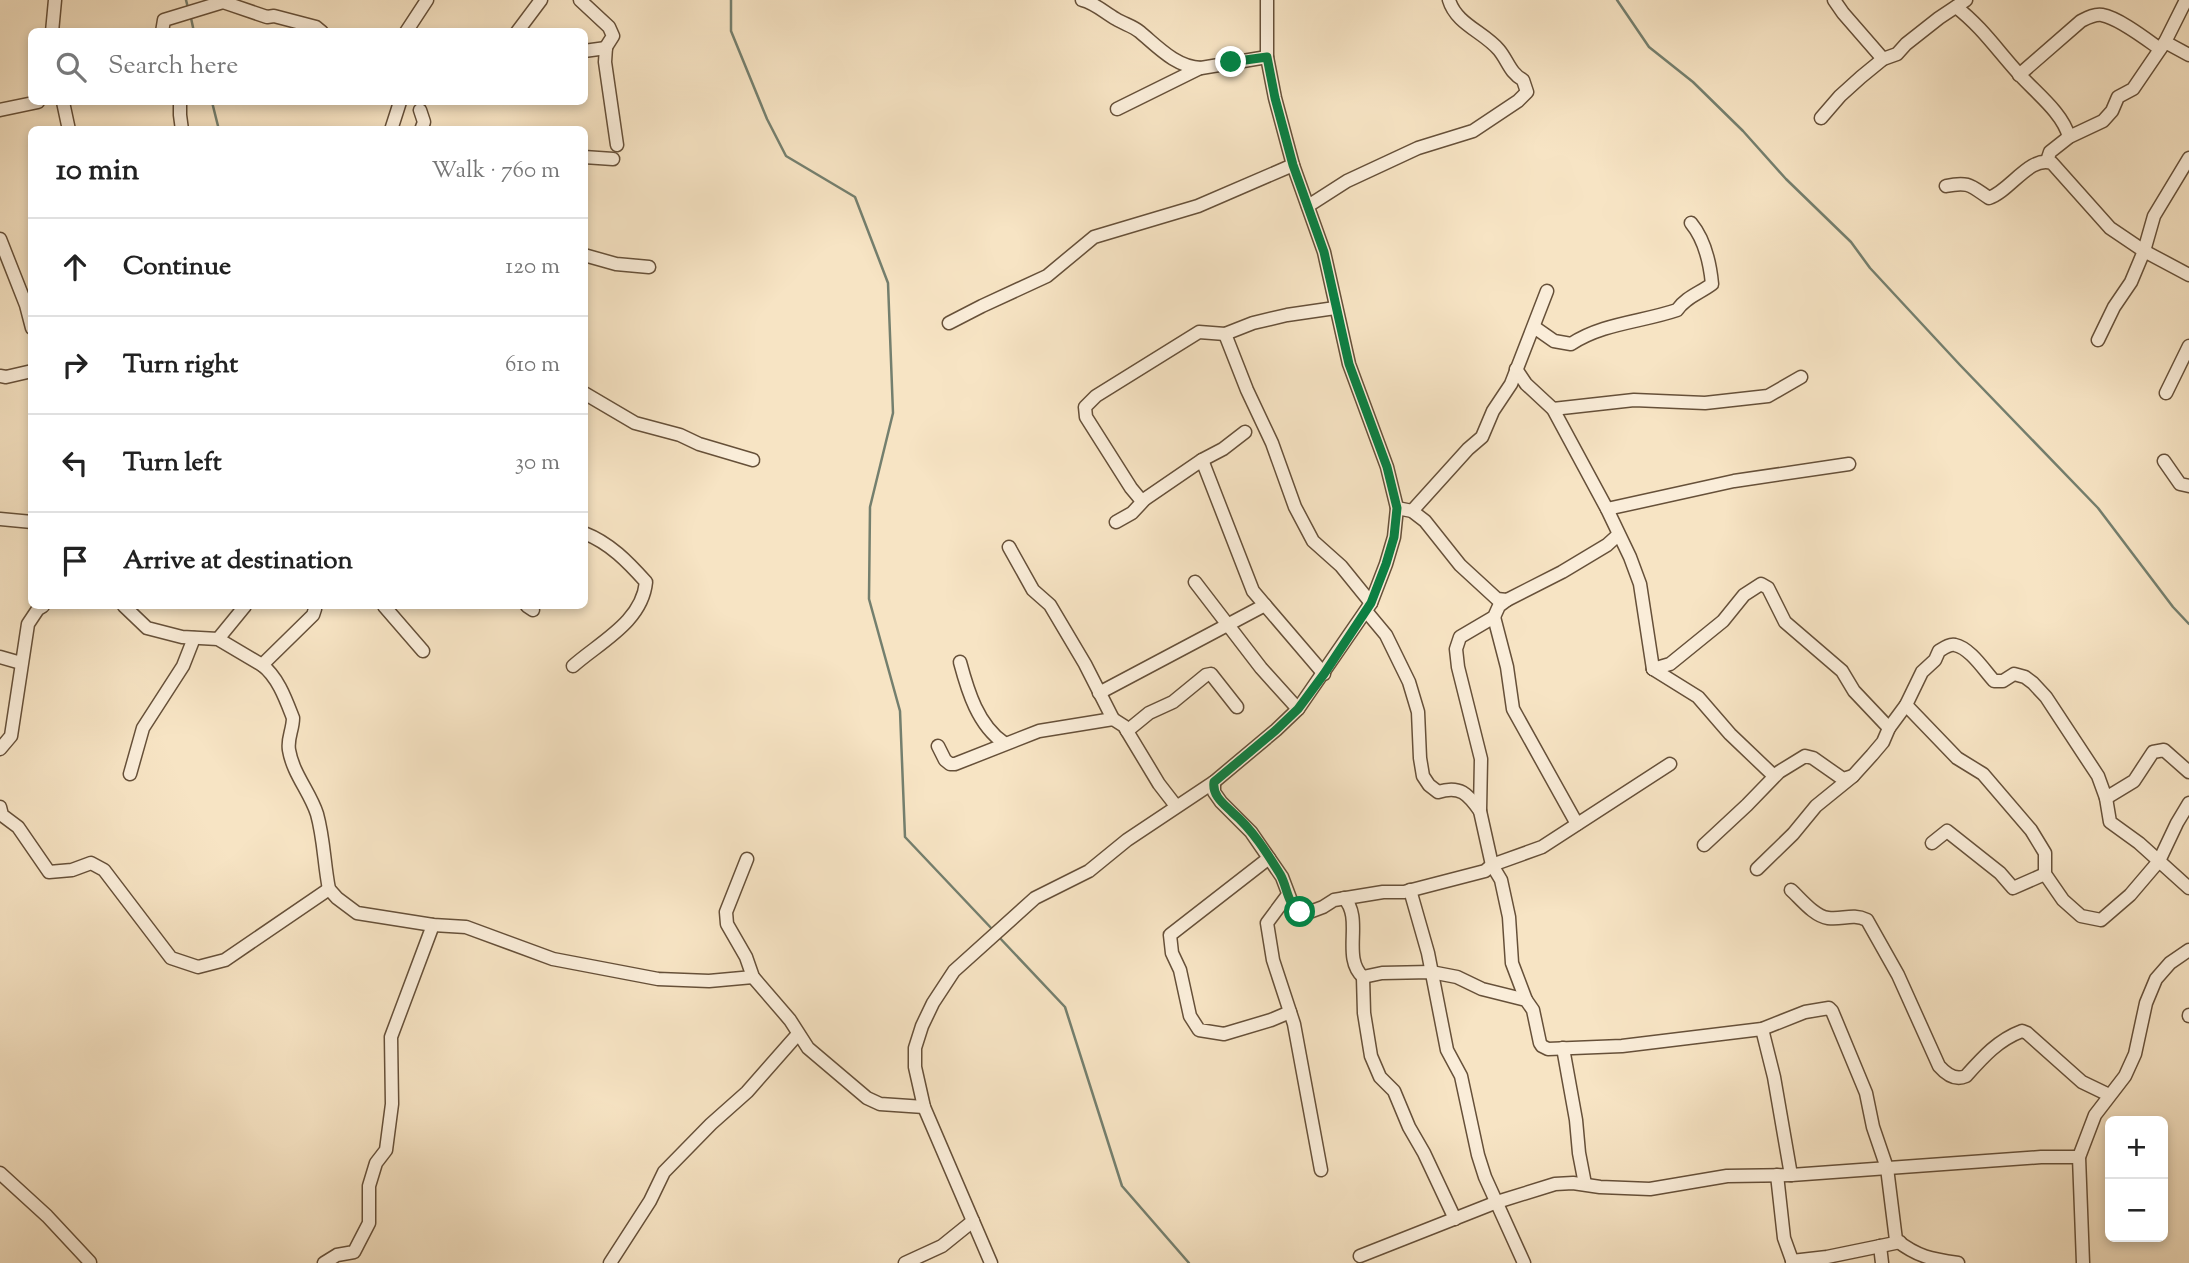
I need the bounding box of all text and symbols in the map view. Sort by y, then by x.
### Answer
search box [28,28,588,105]
route end [1215,46,1246,77]
icon: search [52,48,90,86]
text: Search here [108,48,238,85]
text: 10 min [56,150,139,193]
text: Walk · 760 m [431,155,560,188]
icon: ahead [56,248,94,286]
text: Continue [123,249,231,286]
text: 120 m [505,251,560,284]
icon: right [56,346,94,384]
text: Turn right [123,347,238,384]
text: 610 m [505,349,560,382]
icon: left [56,444,94,482]
text: Turn left [123,445,222,482]
text: 30 m [515,447,560,480]
icon: arrive [56,542,94,580]
text: Arrive at destination [123,543,353,580]
route start [1284,896,1315,927]
map controls [2105,1116,2168,1242]
button: + [2105,1116,2168,1179]
button: − [2105,1179,2168,1242]

